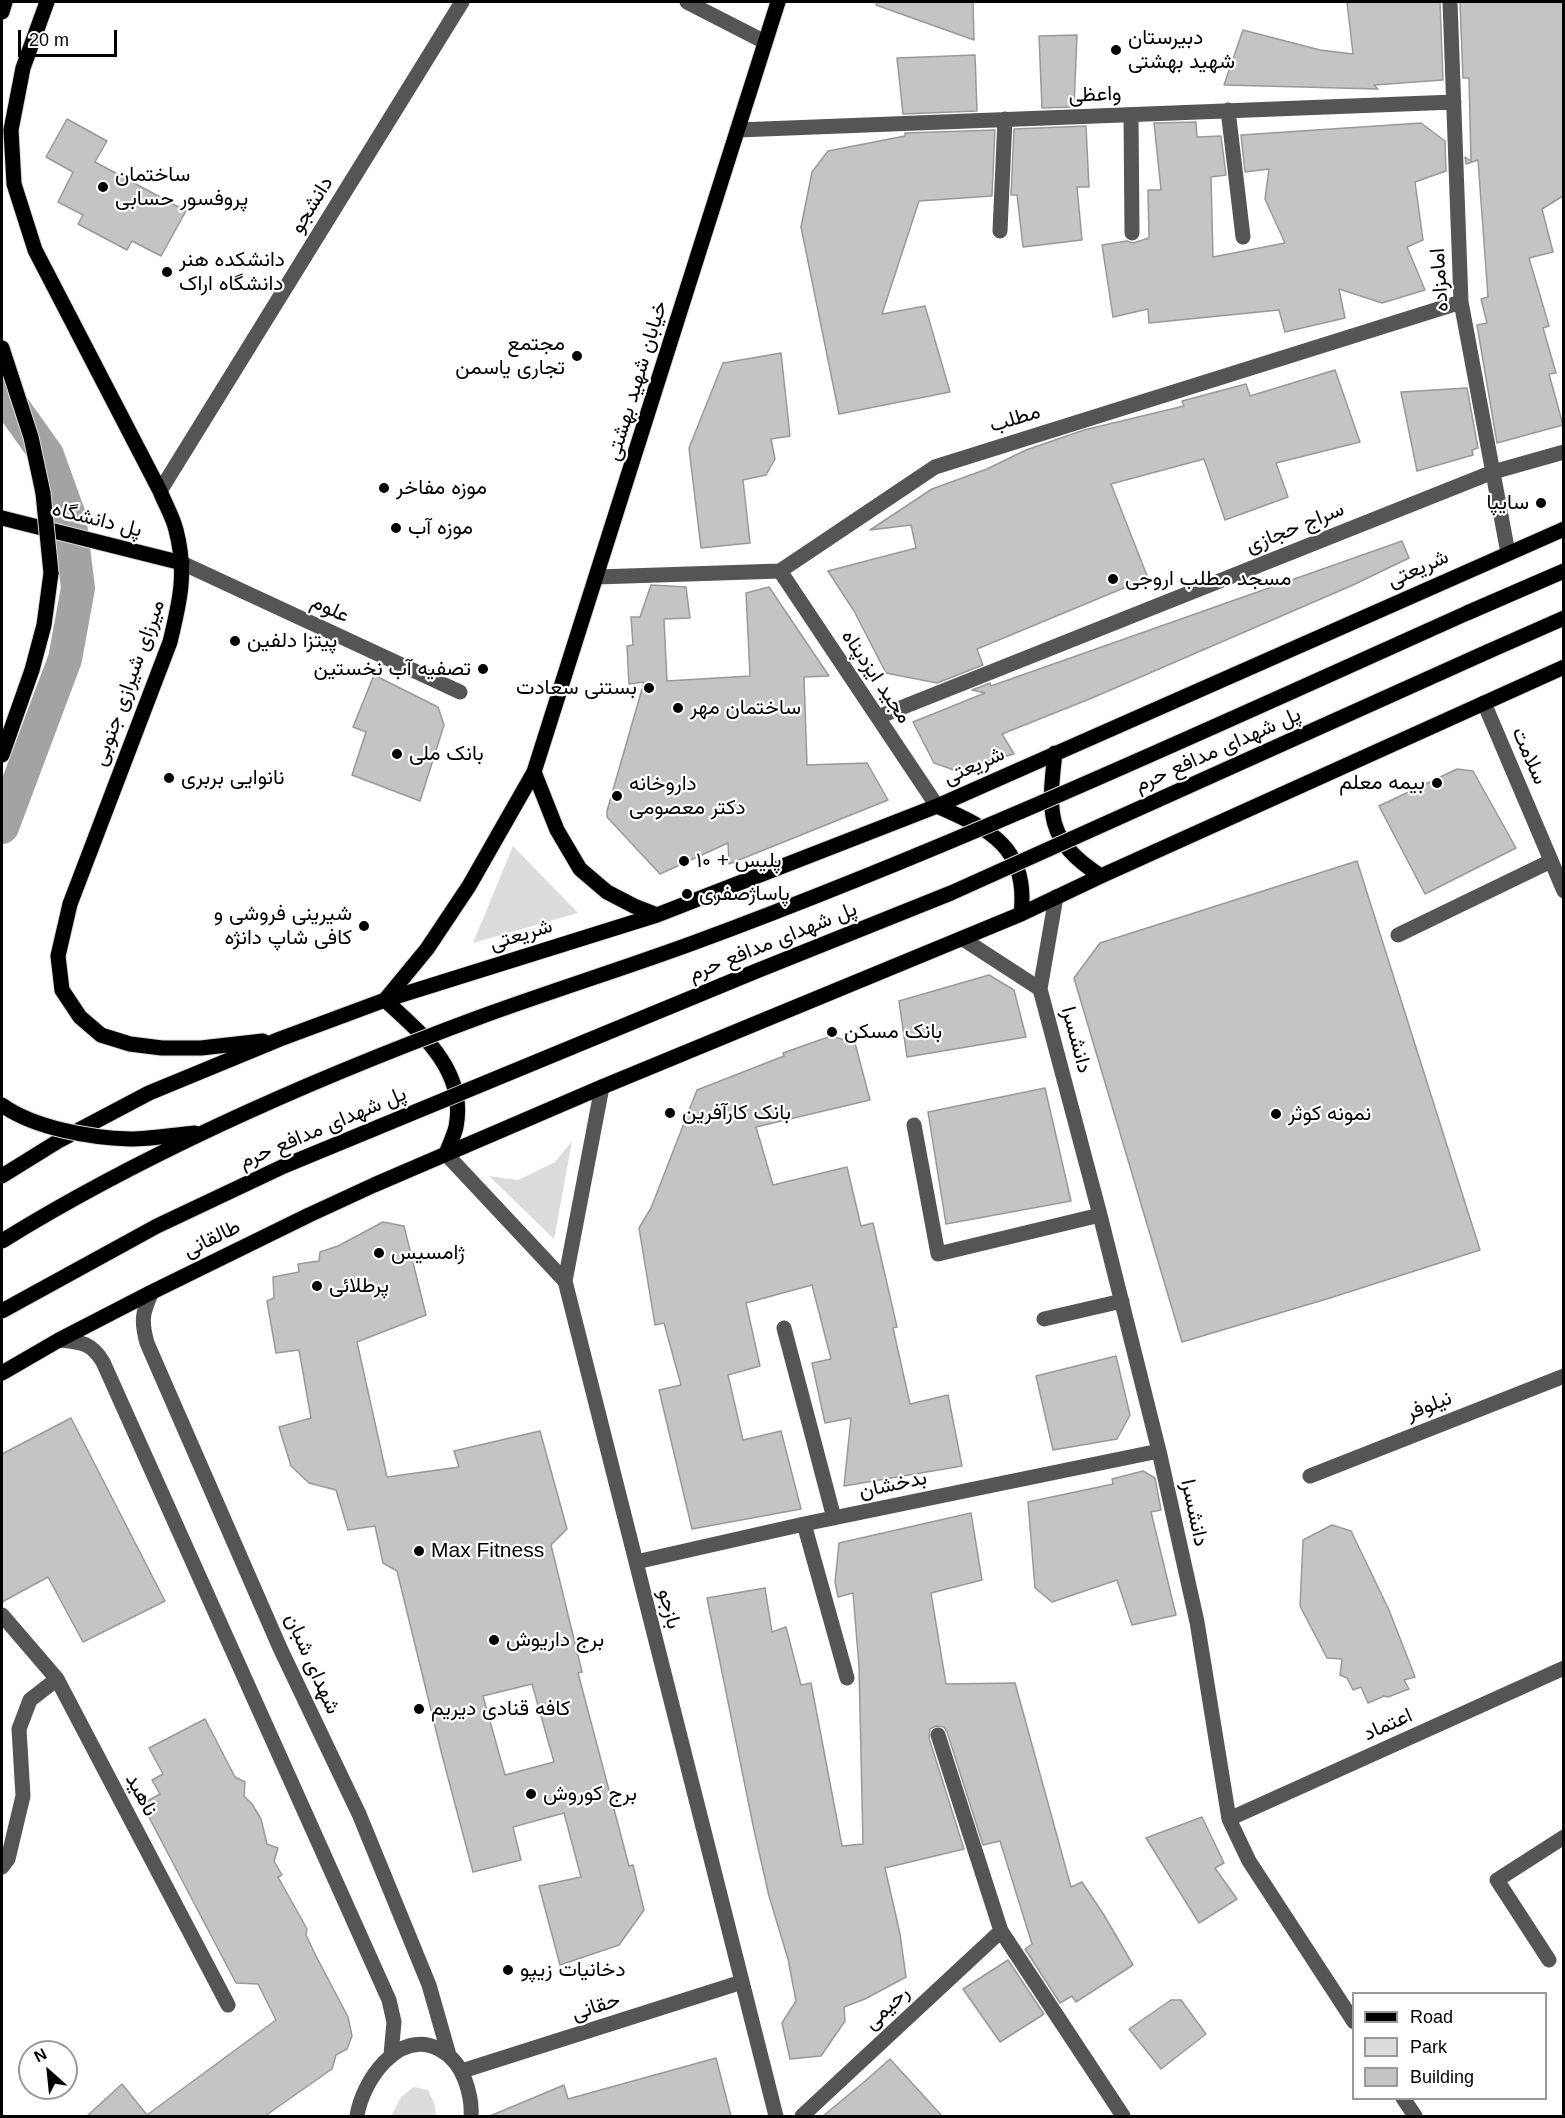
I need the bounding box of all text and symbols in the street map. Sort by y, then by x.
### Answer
scale bar [21,18,120,56]
place label: دبیرستان شهید بهشتی [1128,25,1235,75]
text: 20 m [29,30,69,50]
marker: دبیرستان شهید بهشتی [1109,43,1123,57]
street label: واعظی [1068,81,1122,109]
place label: ساختمان پروفسور حسابی [115,162,248,212]
street label: دانشجو [285,172,339,238]
marker: ساختمان پروفسور حسابی [96,180,110,194]
place label: دانشکده هنر دانشگاه اراک [179,247,285,297]
street label: امامزاده [1425,247,1455,313]
marker: دانشکده هنر دانشگاه اراک [160,265,174,279]
street label: خیابان شهید بهشتی [601,298,673,464]
place label: مجتمع تجاری یاسمن [455,331,565,381]
marker: مجتمع تجاری یاسمن [570,349,584,363]
street label: مطلب [987,399,1043,439]
place label: موزه مفاخر [396,475,487,501]
marker: موزه مفاخر [377,481,391,495]
place label: سایپا [1487,490,1529,516]
marker: سایپا [1534,496,1548,510]
street label: پل دانشگاه [49,497,145,543]
street label: سراج حجازی [1242,497,1348,559]
place label: موزه آب [408,515,473,541]
marker: موزه آب [389,521,403,535]
street label: شریعتی [1383,544,1453,594]
place label: مسجد مطلب اروجی [1125,566,1291,592]
marker: مسجد مطلب اروجی [1106,572,1120,586]
street label: علوم [307,589,353,629]
street label: میرزای شیرازی جنوبی [87,596,171,770]
street label: مجید ایزدپناه [835,625,917,729]
place label: پیتزا دلفین [247,628,337,654]
marker: پیتزا دلفین [228,634,242,648]
place label: تصفیه آب نخستین [314,656,471,682]
marker: تصفیه آب نخستین [476,662,490,676]
place label: بستنی سعادت [516,675,637,701]
marker: بستنی سعادت [642,681,656,695]
place label: ساختمان مهر [690,695,801,721]
marker: ساختمان مهر [671,701,685,715]
street label: پل شهدای مدافع حرم [1131,702,1305,798]
street label: سلامت [1506,723,1552,789]
place label: بانک ملی [409,741,484,767]
street label: شریعتی [939,741,1009,791]
marker: بانک ملی [390,747,404,761]
place label: نانوایی بربری [181,765,284,791]
place label: بیمه معلم [1339,770,1425,796]
marker: نانوایی بربری [162,771,176,785]
place label: داروخانه دکتر معصومی [629,771,745,821]
marker: بیمه معلم [1430,776,1444,790]
marker: داروخانه دکتر معصومی [610,789,624,803]
place label: پلیس + ۱۰ [696,848,782,874]
marker: پلیس + ۱۰ [677,854,691,868]
place label: پاساژصفری [699,881,790,907]
marker: پاساژصفری [680,887,694,901]
street label: پل شهدای مدافع حرم [685,897,861,987]
place label: شیرینی فروشی و کافی شاپ دانژه [214,901,352,951]
street label: شریعتی [487,914,555,956]
marker: شیرینی فروشی و کافی شاپ دانژه [357,919,371,933]
street label: دانشسرا [1055,1004,1097,1076]
place label: بانک مسکن [844,1019,942,1045]
marker: بانک مسکن [825,1025,839,1039]
street label: پل شهدای مدافع حرم [236,1081,410,1175]
place label: بانک کارآفرین [682,1100,791,1126]
place label: نمونه کوثر [1288,1101,1371,1127]
marker: بانک کارآفرین [663,1106,677,1120]
marker: نمونه کوثر [1269,1107,1283,1121]
street label: طالقانی [179,1214,245,1264]
place label: ژامسیس [391,1240,465,1266]
marker: ژامسیس [372,1246,386,1260]
place label: پرطلائی [329,1273,389,1299]
marker: پرطلائی [310,1279,324,1293]
street label: نیلوفر [1402,1386,1456,1426]
street label: بدخشان [857,1466,929,1504]
street label: دانشسرا [1175,1477,1213,1549]
place label: Max Fitness [431,1538,544,1564]
marker: Max Fitness [412,1544,426,1558]
street label: بازجو [652,1586,686,1632]
street label: شهدای شبان [279,1610,345,1718]
place label: برج داریوش [506,1627,604,1653]
marker: برج داریوش [487,1633,501,1647]
place label: کافه قنادی دیریم [431,1696,570,1722]
marker: کافه قنادی دیریم [412,1702,426,1716]
street label: اعتماد [1360,1703,1416,1747]
street label: ناهید [119,1769,163,1821]
place label: برج کوروش [543,1781,637,1807]
marker: برج کوروش [524,1787,538,1801]
place label: دخانیات زیپو [520,1957,625,1983]
marker: دخانیات زیپو [501,1963,515,1977]
street label: رحیمی [859,1981,915,2035]
street label: حقانی [569,1987,623,2027]
legend [1352,1992,1547,2100]
text: Road [1410,2007,1453,2027]
text: Park [1410,2037,1447,2057]
north arrow [18,2040,78,2100]
text: N [31,2045,50,2065]
text: Building [1410,2067,1474,2087]

